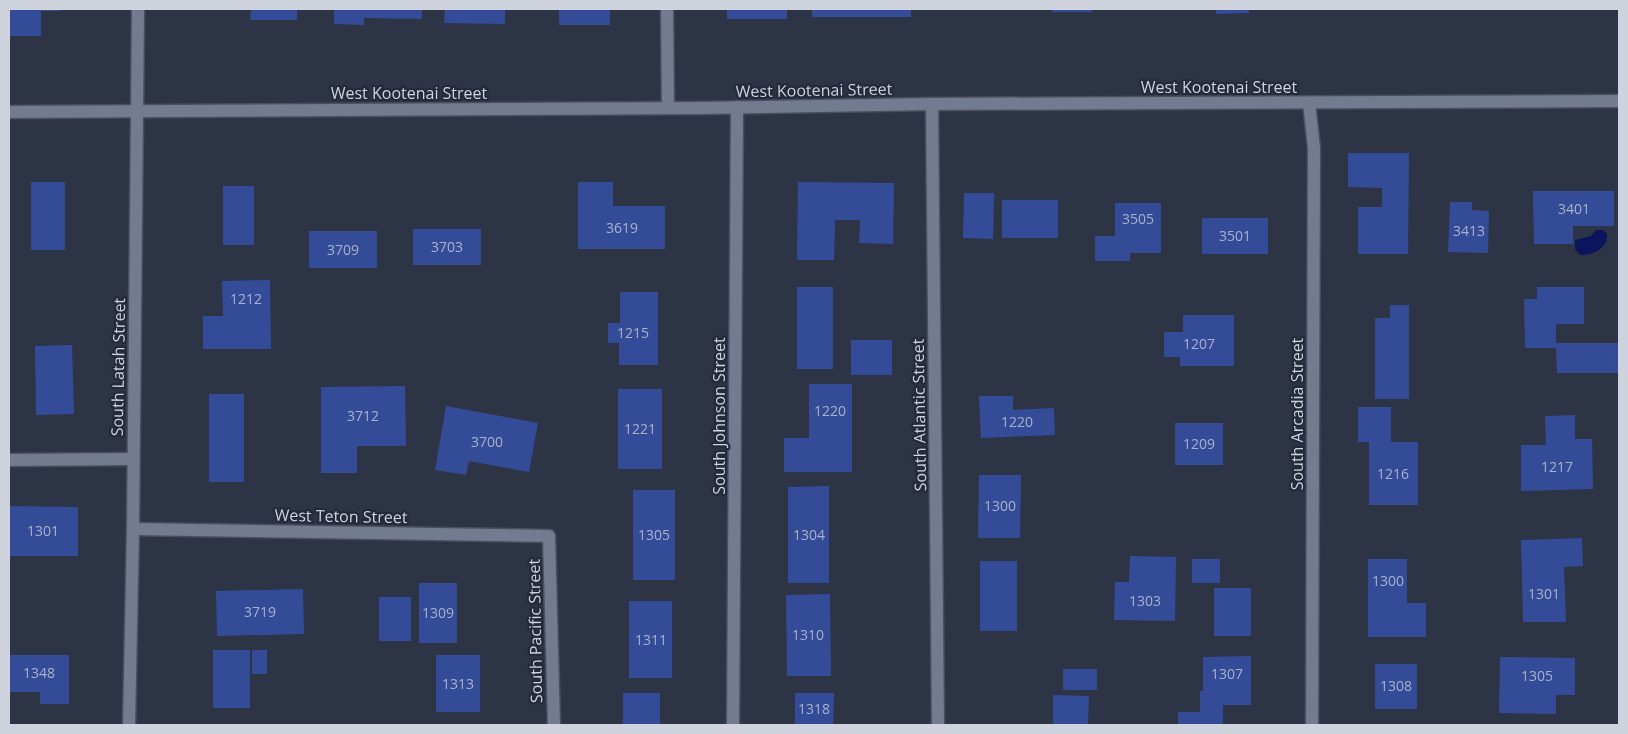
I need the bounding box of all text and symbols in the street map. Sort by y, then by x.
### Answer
street label: West Kootenai Street [1141,76,1298,98]
street label: West Kootenai Street [736,78,893,102]
street label: West Kootenai Street [331,82,488,104]
house number: 3401 [1558,199,1590,218]
house number: 3505 [1122,209,1154,228]
house number: 3619 [606,218,638,237]
house number: 3413 [1453,221,1485,240]
house number: 3501 [1219,226,1251,245]
house number: 3703 [431,237,463,256]
house number: 3709 [327,240,359,259]
house number: 1212 [230,289,262,308]
street label: South Latah Street [106,297,130,436]
house number: 1215 [617,323,649,342]
house number: 1207 [1183,334,1215,353]
street label: South Johnson Street [708,337,730,495]
street label: South Arcadia Street [1286,337,1308,490]
street label: South Atlantic Street [907,338,931,492]
house number: 1220 [814,401,846,420]
house number: 3712 [347,406,379,425]
house number: 1220 [1001,412,1033,431]
house number: 1221 [624,419,656,438]
house number: 3700 [471,432,503,451]
house number: 1209 [1183,434,1215,453]
house number: 1217 [1541,457,1573,476]
house number: 1216 [1377,464,1409,483]
house number: 1300 [984,496,1016,515]
street label: West Teton Street [274,504,408,528]
house number: 1301 [27,521,59,540]
house number: 1305 [638,525,670,544]
house number: 1304 [793,525,825,544]
street label: South Pacific Street [523,559,547,703]
house number: 1300 [1372,571,1404,590]
house number: 1301 [1528,584,1560,603]
house number: 1303 [1129,591,1161,610]
house number: 3719 [244,602,276,621]
house number: 1309 [422,603,454,622]
house number: 1310 [792,625,824,644]
house number: 1311 [635,630,667,649]
house number: 1348 [23,663,55,682]
house number: 1307 [1211,664,1243,683]
house number: 1305 [1521,666,1553,685]
house number: 1313 [442,674,474,693]
house number: 1308 [1380,676,1412,695]
house number: 1318 [798,699,830,718]

